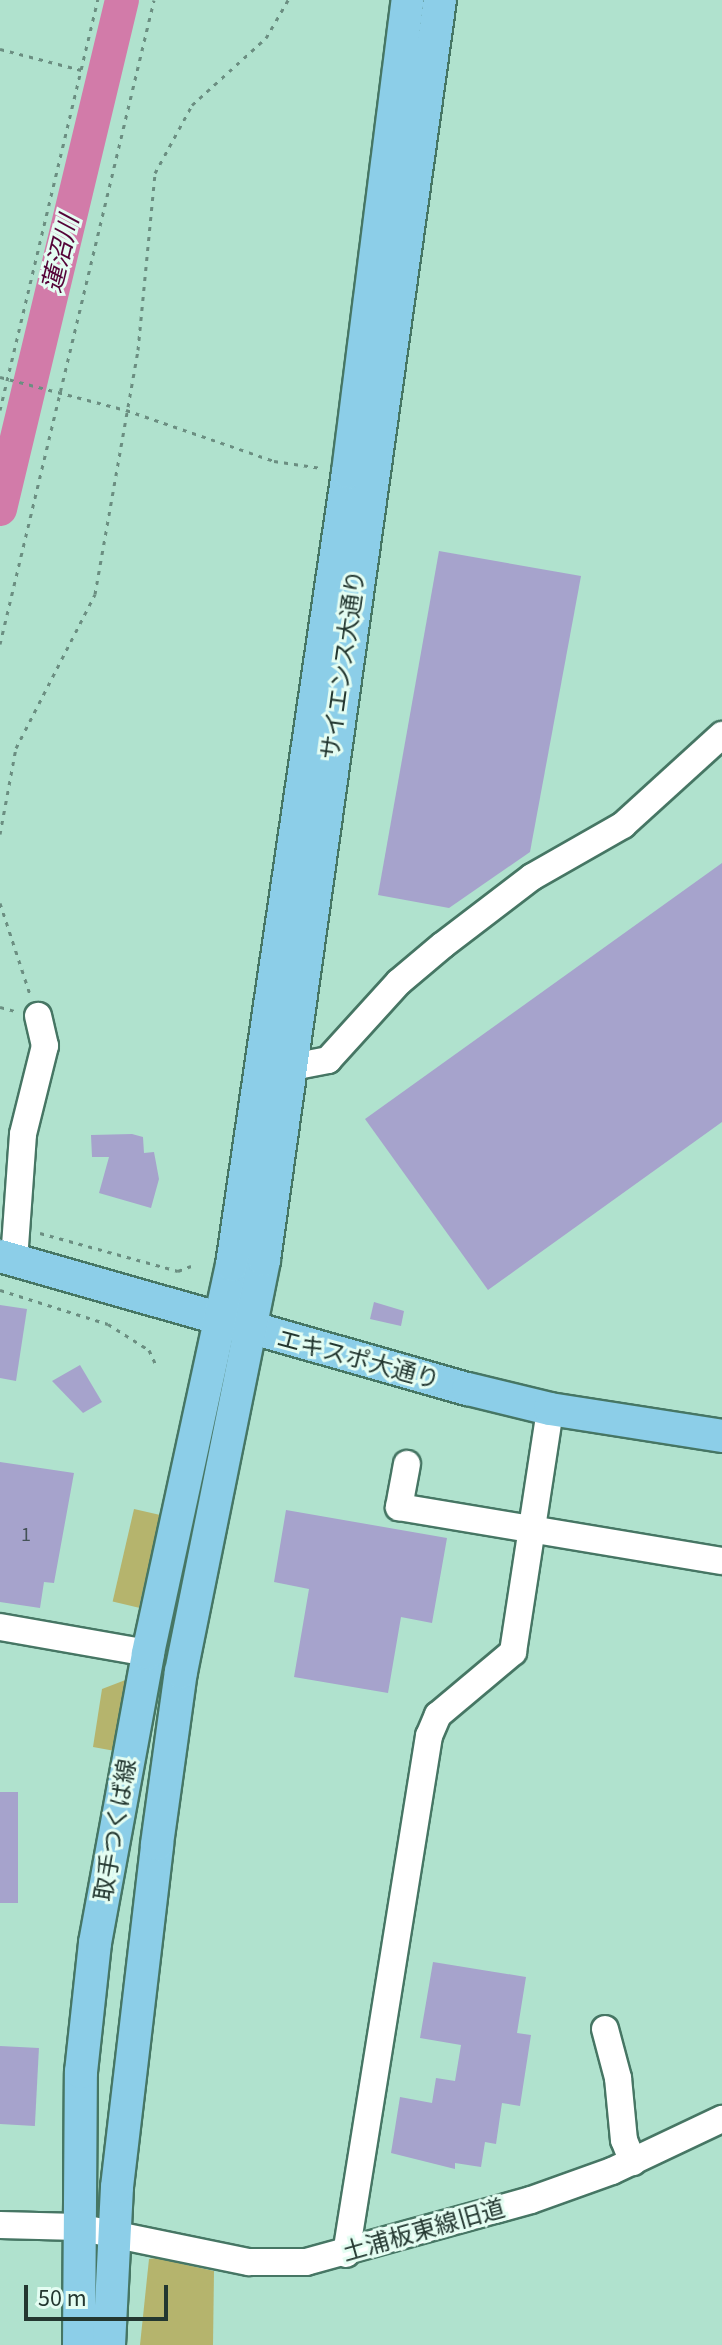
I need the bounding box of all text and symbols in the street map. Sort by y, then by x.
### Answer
water label: 蓮沼川 [36,212,86,296]
street label: サイエンス大通り [316,568,372,762]
street label: エキスポ大通り [273,1324,443,1396]
house number: 1 [21,1523,31,1547]
street label: 取手つくば線 [89,1757,143,1903]
street label: 土浦板東線旧道 [339,2194,509,2268]
scale bar [28,2269,172,2319]
text: 50 m [38,2281,87,2316]

